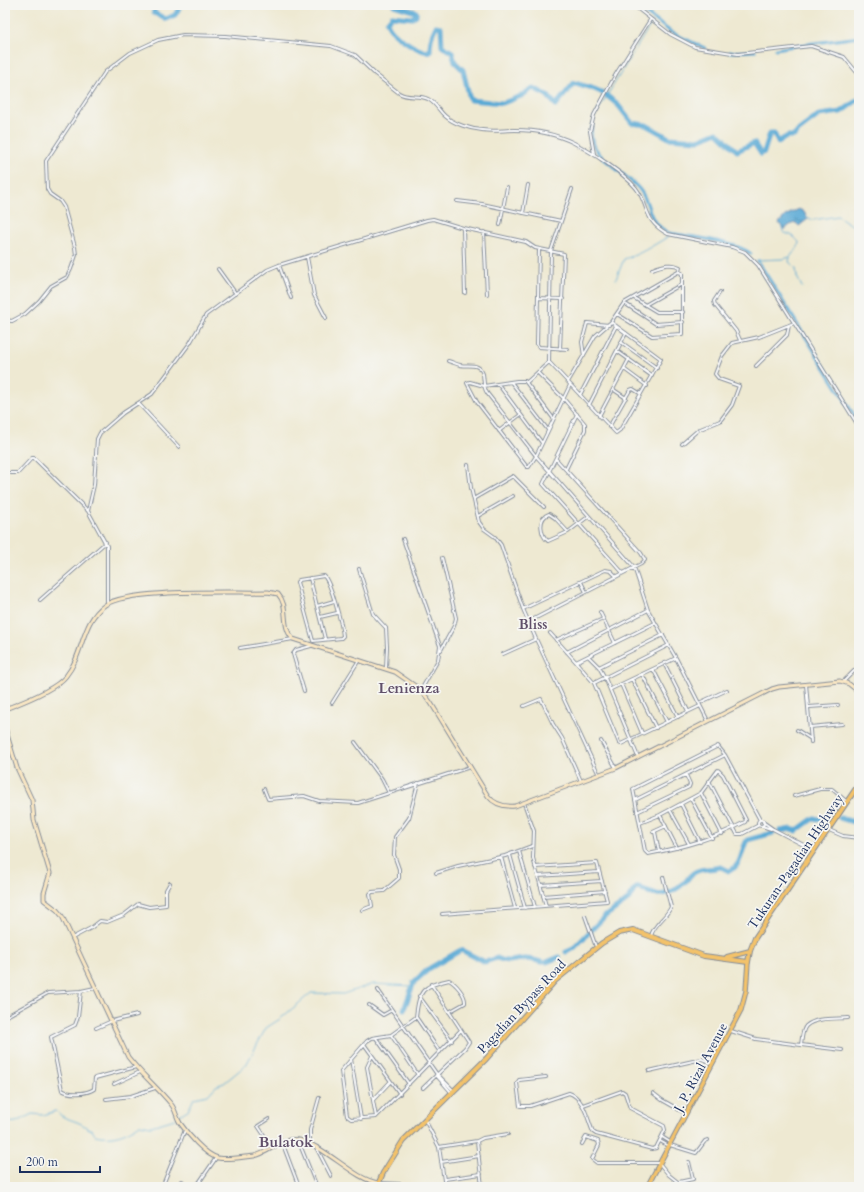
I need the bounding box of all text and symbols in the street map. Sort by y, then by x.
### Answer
district label: Bliss [518,615,548,634]
district label: Lenienza [378,678,440,698]
street label: Tukuran-Pagadian Highway [744,790,848,933]
street label: Pagadian Bypass Road [473,956,570,1058]
street label: J. P. Rizal Avenue [669,1020,732,1117]
district label: Bulatok [259,1132,314,1152]
scale bar [20,1148,100,1174]
text: 200 m [26,1154,59,1170]

